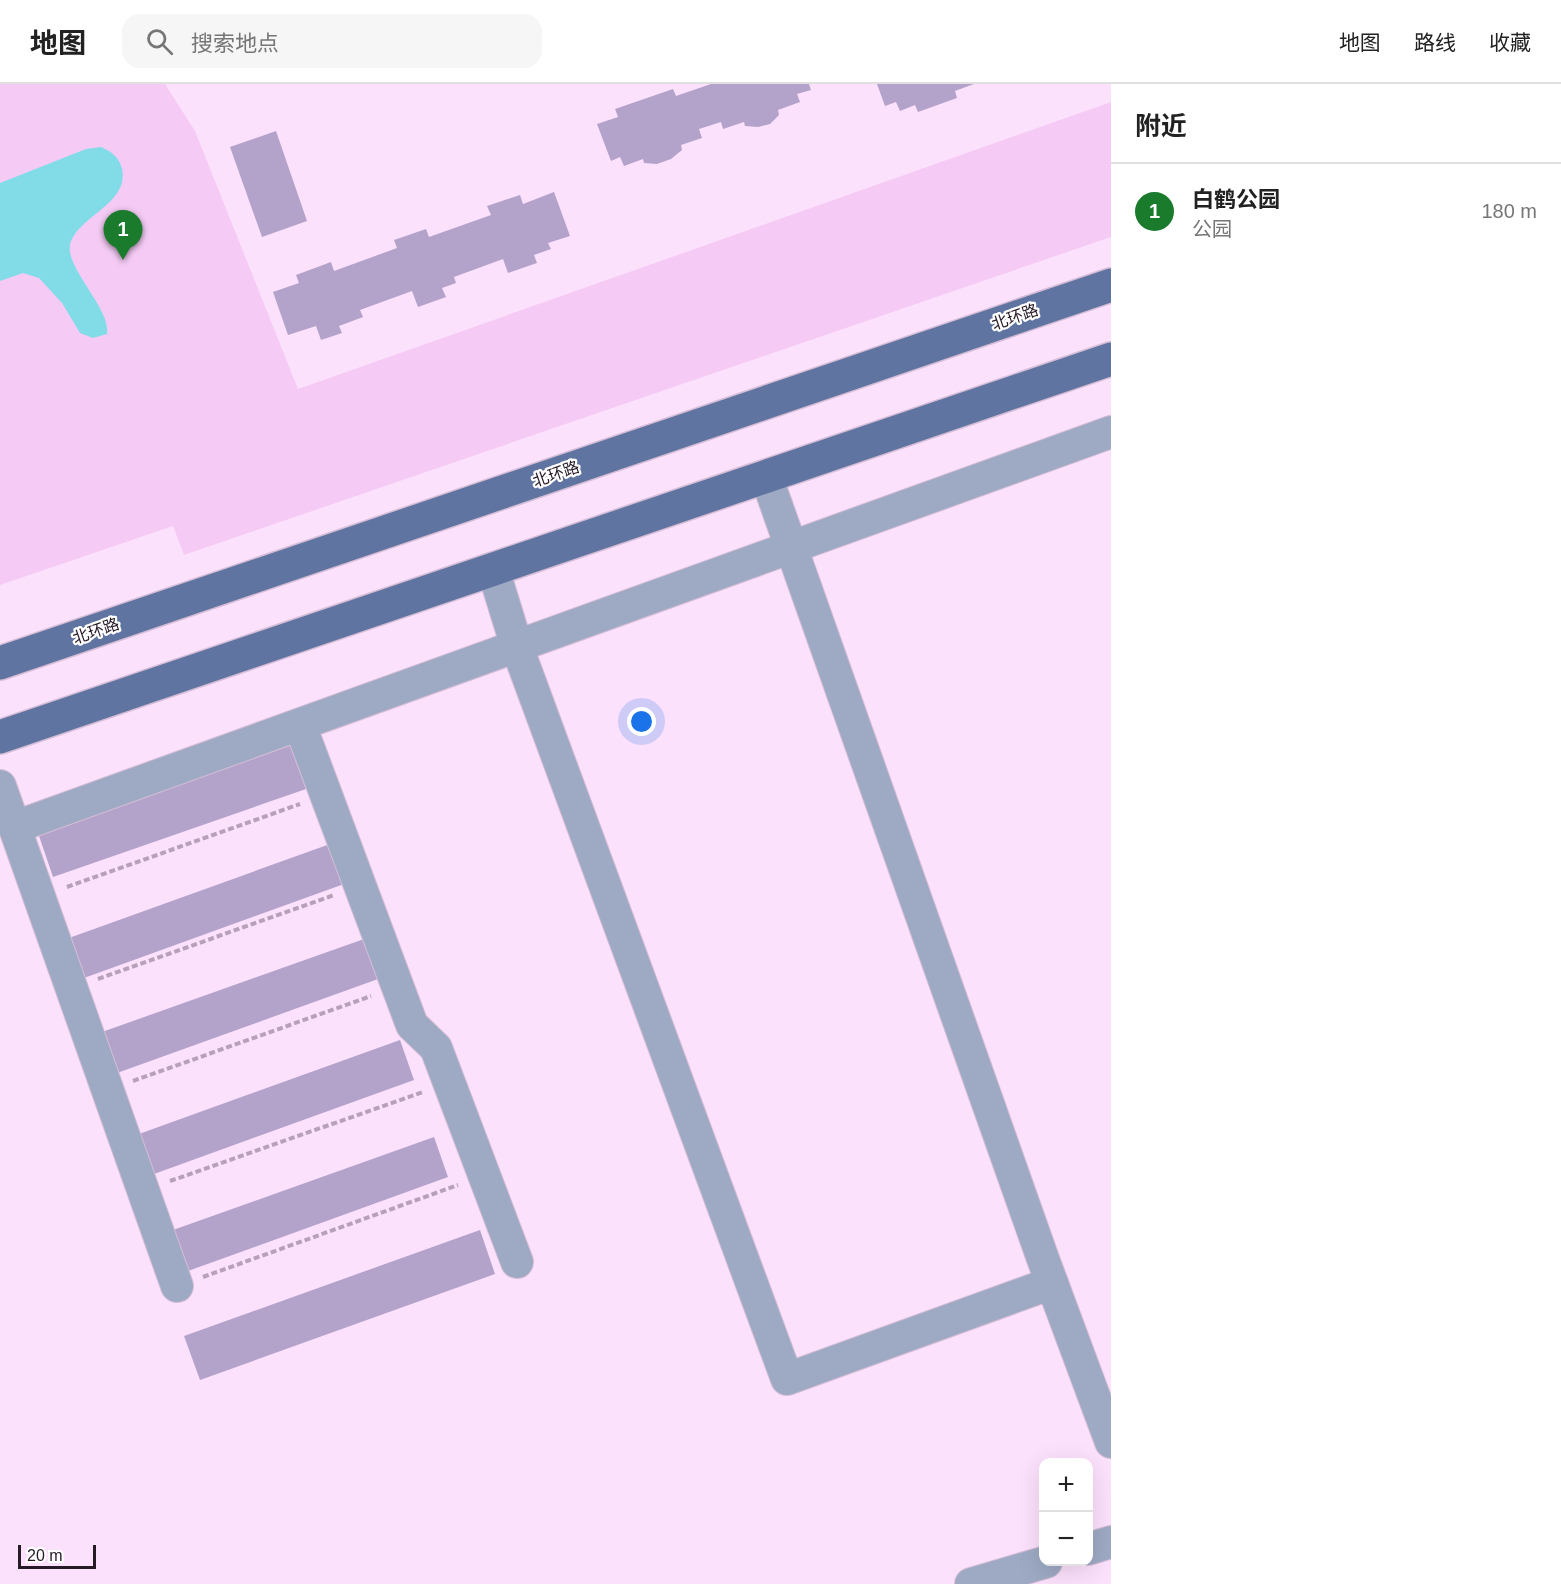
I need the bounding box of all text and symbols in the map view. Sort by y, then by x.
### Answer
search box [122,14,542,68]
icon: search [143,25,176,58]
text: 地图 [30,28,86,59]
text: 搜索地点 [191,31,279,56]
text: 地图 [1339,31,1381,54]
text: 路线 [1414,31,1456,54]
text: 收藏 [1489,31,1531,54]
text: 附近 [1135,111,1187,141]
text: 白鹤公园 [1192,187,1280,212]
text: 1 [1149,200,1160,222]
text: 180 m [1481,200,1537,222]
pin: 1 [104,210,142,260]
text: 公园 [1192,218,1232,240]
street label: 北环路 [990,301,1040,333]
street label: 北环路 [531,458,581,490]
street label: 北环路 [71,615,121,647]
your location [627,707,656,736]
map controls [1039,1458,1093,1566]
button: + [1039,1458,1093,1512]
button: − [1039,1512,1093,1566]
scale bar [18,1542,96,1570]
text: 20 m [27,1547,63,1564]

